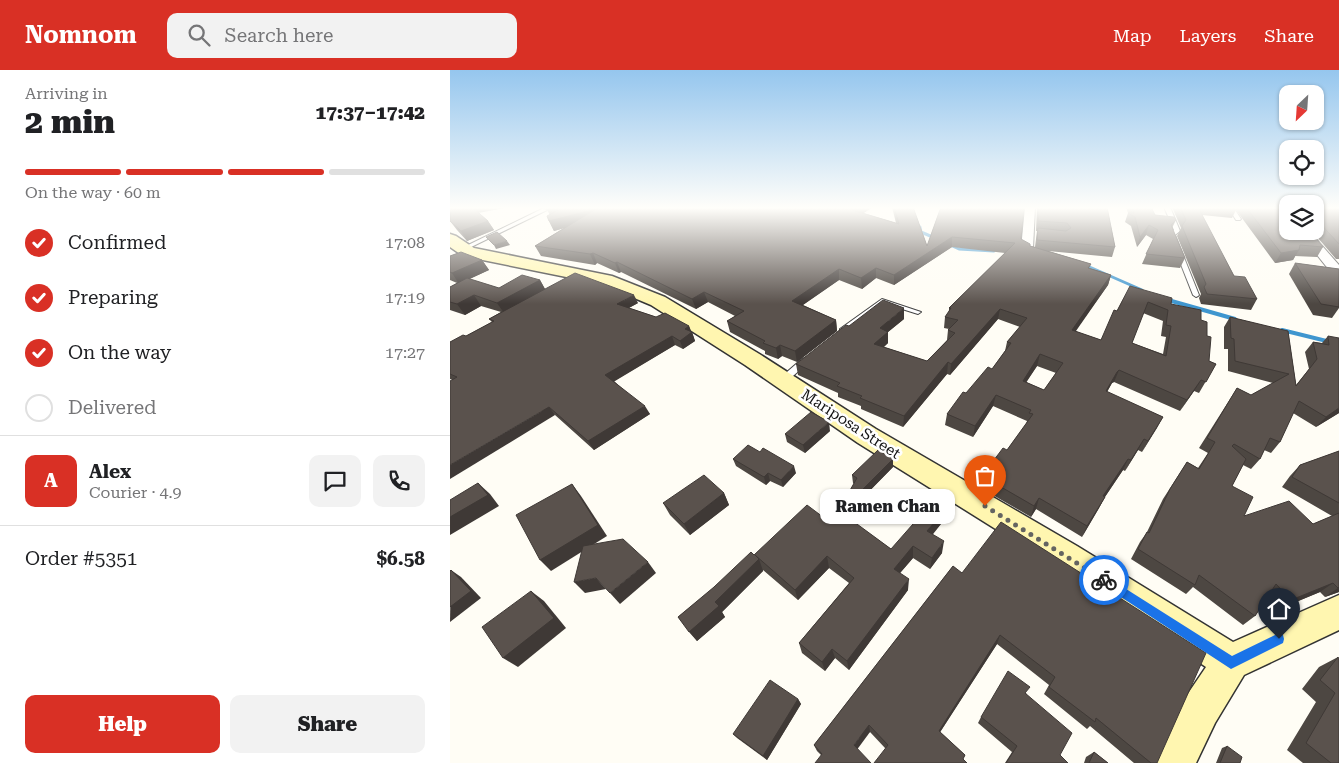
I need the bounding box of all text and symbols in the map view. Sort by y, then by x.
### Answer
search box [167,13,517,58]
text: Nomnom [25,21,137,49]
icon: search [185,21,213,49]
text: Search here [225,24,333,47]
text: Map [1113,25,1152,46]
text: Layers [1180,25,1236,46]
text: Share [1264,25,1314,46]
text: Arriving in [25,84,108,103]
north arrow [1279,85,1324,130]
map controls [1279,85,1324,240]
text: 17:37–17:42 [316,101,425,124]
text: 2 min [25,103,115,141]
button: locate [1279,140,1324,185]
text: On the way · 60 m [25,183,161,202]
button: layers [1279,195,1324,240]
icon: check [25,229,53,257]
text: Confirmed [68,231,166,254]
text: 17:08 [385,233,425,252]
icon: check [25,284,53,312]
text: Preparing [68,286,158,309]
text: 17:19 [385,288,425,307]
icon: check [25,339,53,367]
text: On the way [68,341,171,364]
text: 17:27 [385,343,425,362]
street label: Mariposa Street [798,385,904,463]
text: Delivered [68,396,156,419]
button: chat [309,455,361,507]
button: phone [373,455,425,507]
pin [964,455,1006,506]
text: Alex [89,460,131,483]
icon: bag [971,462,999,490]
text: A [44,469,58,492]
text: Courier · 4.9 [89,483,182,502]
callout: Ramen Chan [820,488,955,524]
text: Ramen Chan [835,497,940,516]
text: Order #5351 [25,547,137,570]
text: $6.58 [376,547,425,570]
courier [1079,555,1129,605]
icon: bike [1090,566,1118,594]
pin [1258,588,1300,639]
icon: home [1265,595,1293,623]
button: Help [25,695,220,753]
button: Share [230,695,425,753]

